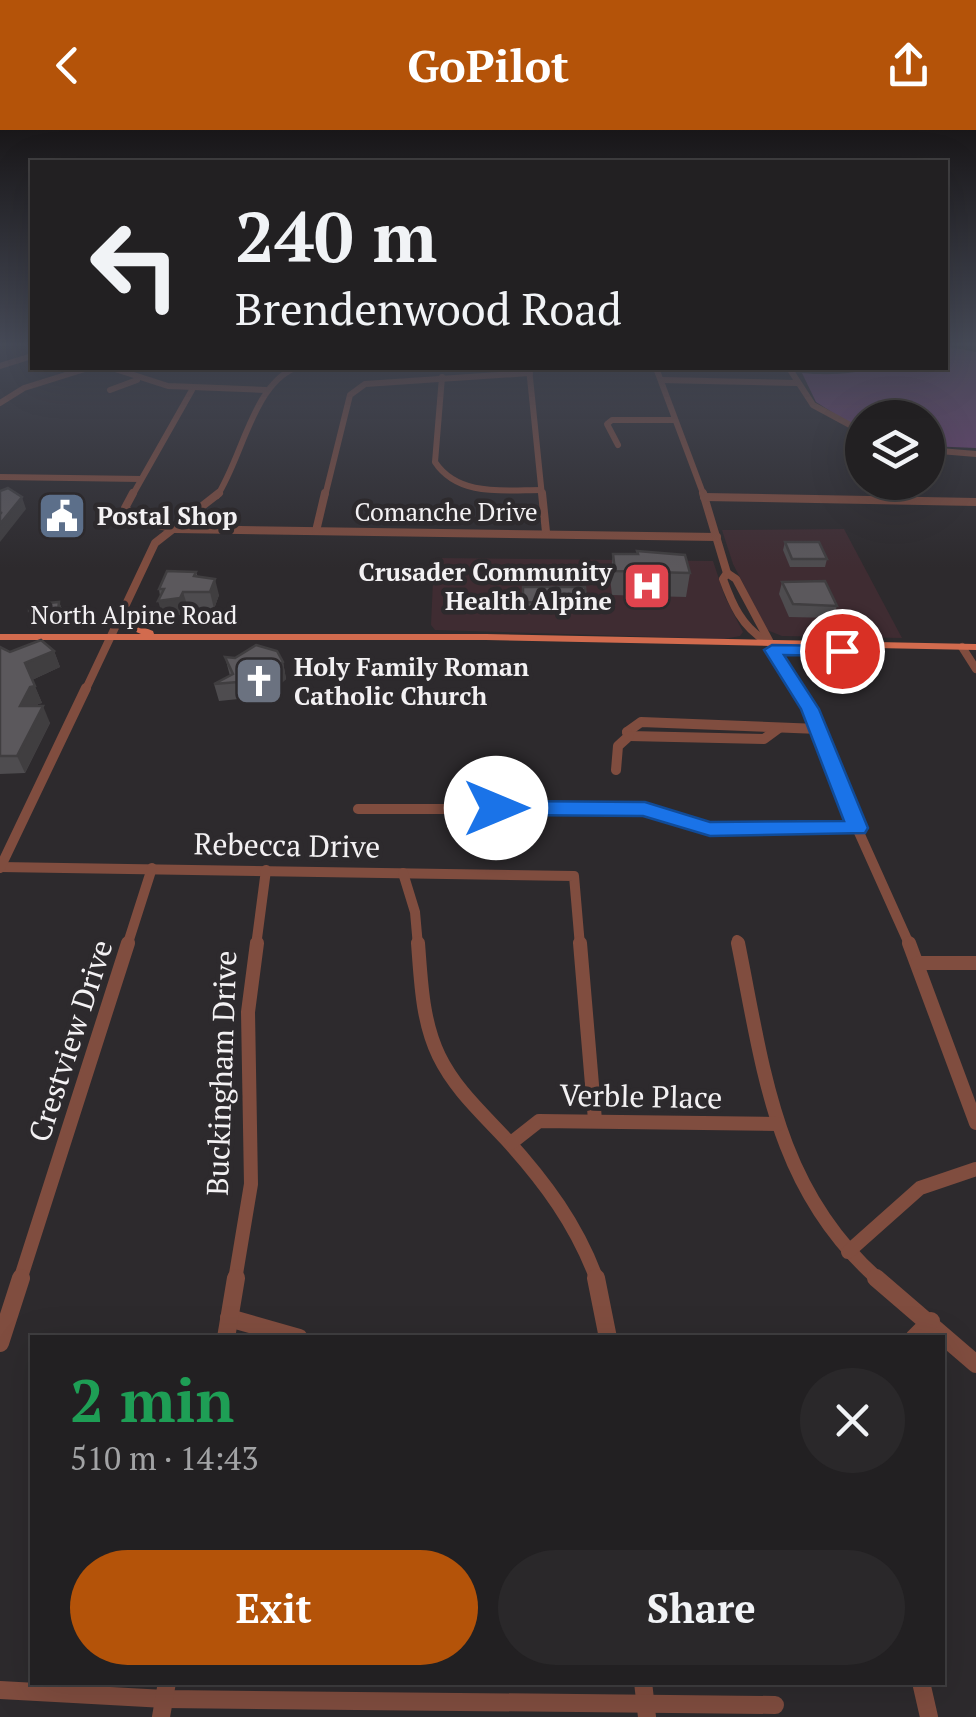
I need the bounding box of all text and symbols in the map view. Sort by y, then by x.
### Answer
text: GoPilot [407,35,569,95]
icon: back [40,38,95,93]
icon: share [881,38,936,93]
text: 240 m [235,189,437,282]
icon: left [70,200,200,330]
text: Brendenwood Road [235,278,622,338]
map controls [845,400,945,500]
button: layers [845,400,945,500]
public building icon: Postal Shop [36,490,88,542]
street label: Comanche Drive [355,495,537,528]
place label: Postal Shop [97,499,237,532]
place label: Crusader Community Health Alpine [358,555,613,617]
hospital icon: Crusader Community Health Alpine [621,560,673,612]
street label: North Alpine Road [31,598,238,631]
pin [800,609,885,694]
icon: arrive [815,624,870,679]
place label: Holy Family Roman Catholic Church [294,650,529,712]
church icon: Holy Family Roman Catholic Church [233,655,285,707]
position arrow [444,756,548,860]
street label: Rebecca Drive [193,823,381,867]
street label: Crestview Drive [19,935,122,1147]
street label: Buckingham Drive [197,950,245,1196]
street label: Verble Place [559,1075,723,1117]
text: 2 min [70,1360,234,1439]
button: close [800,1368,905,1473]
text: 510 m · 14:43 [70,1437,258,1479]
button: Exit [70,1550,478,1665]
button: Share [498,1550,905,1665]

